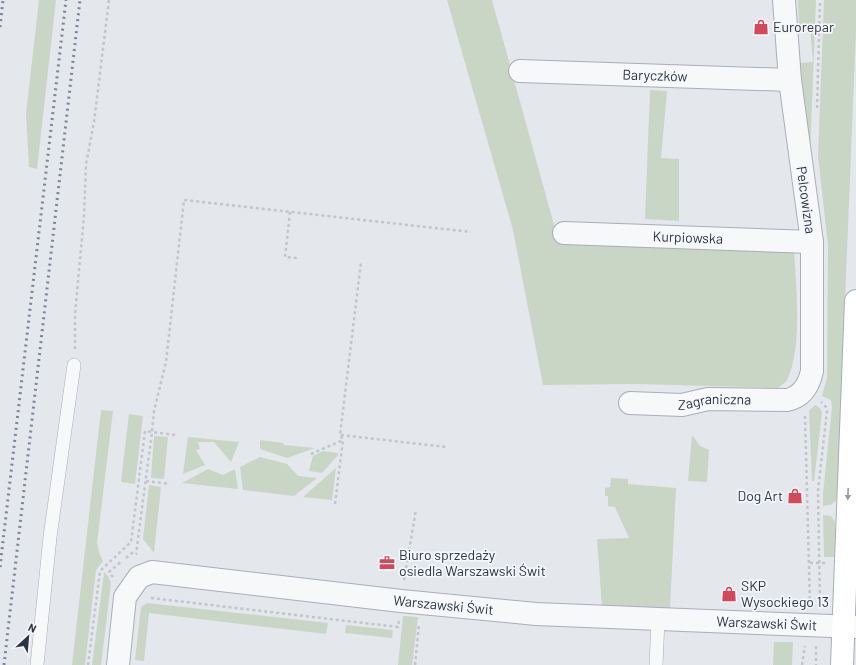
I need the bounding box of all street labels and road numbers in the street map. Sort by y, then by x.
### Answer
street label: Baryczków [622,65,688,85]
street label: Pelcowizna [793,165,820,235]
street label: Kurpiowska [652,227,723,247]
street label: Zagraniczna [678,390,751,413]
street label: Warszawski Świt [392,591,494,618]
street label: Warszawski Świt [716,612,817,633]

